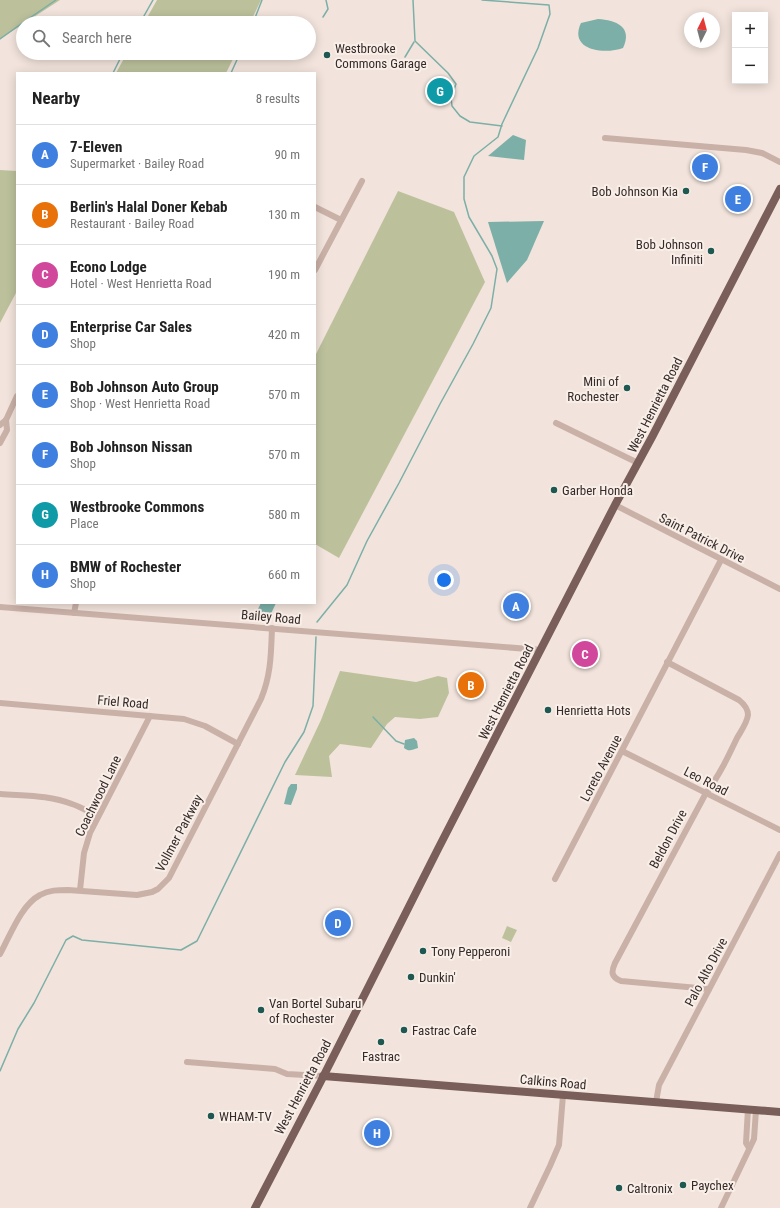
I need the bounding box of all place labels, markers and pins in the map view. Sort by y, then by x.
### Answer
place label: Westbrooke Commons Garage [335,41,427,71]
marker: Westbrooke Commons Garage [322,50,332,60]
pin: G [427,76,453,106]
pin: F [692,152,718,182]
place label: Bob Johnson Kia [592,184,678,199]
pin: E [725,184,751,214]
marker: Bob Johnson Kia [681,186,691,196]
place label: Bob Johnson Infiniti [636,237,703,267]
marker: Bob Johnson Infiniti [706,246,716,256]
place label: Mini of Rochester [567,374,619,404]
marker: Mini of Rochester [622,383,632,393]
place label: Garber Honda [562,483,633,498]
marker: Garber Honda [549,485,559,495]
pin: A [503,591,529,621]
pin: C [572,639,598,669]
pin: B [458,670,484,700]
place label: Henrietta Hots [556,703,631,718]
marker: Henrietta Hots [543,705,553,715]
pin: D [325,908,351,938]
place label: Tony Pepperoni [431,944,510,959]
marker: Tony Pepperoni [418,946,428,956]
place label: Dunkin' [419,970,456,985]
marker: Dunkin' [406,972,416,982]
place label: Van Bortel Subaru of Rochester [269,996,361,1026]
marker: Van Bortel Subaru of Rochester [256,1005,266,1015]
place label: Fastrac Cafe [412,1023,477,1038]
marker: Fastrac Cafe [399,1025,409,1035]
marker: Fastrac [376,1037,386,1047]
place label: Fastrac [362,1049,400,1064]
place label: WHAM-TV [219,1109,272,1124]
marker: WHAM-TV [206,1111,216,1121]
pin: H [364,1118,390,1148]
place label: Paychex [691,1178,734,1193]
marker: Paychex [678,1180,688,1190]
place label: Caltronix [627,1181,673,1196]
marker: Caltronix [614,1183,624,1193]

